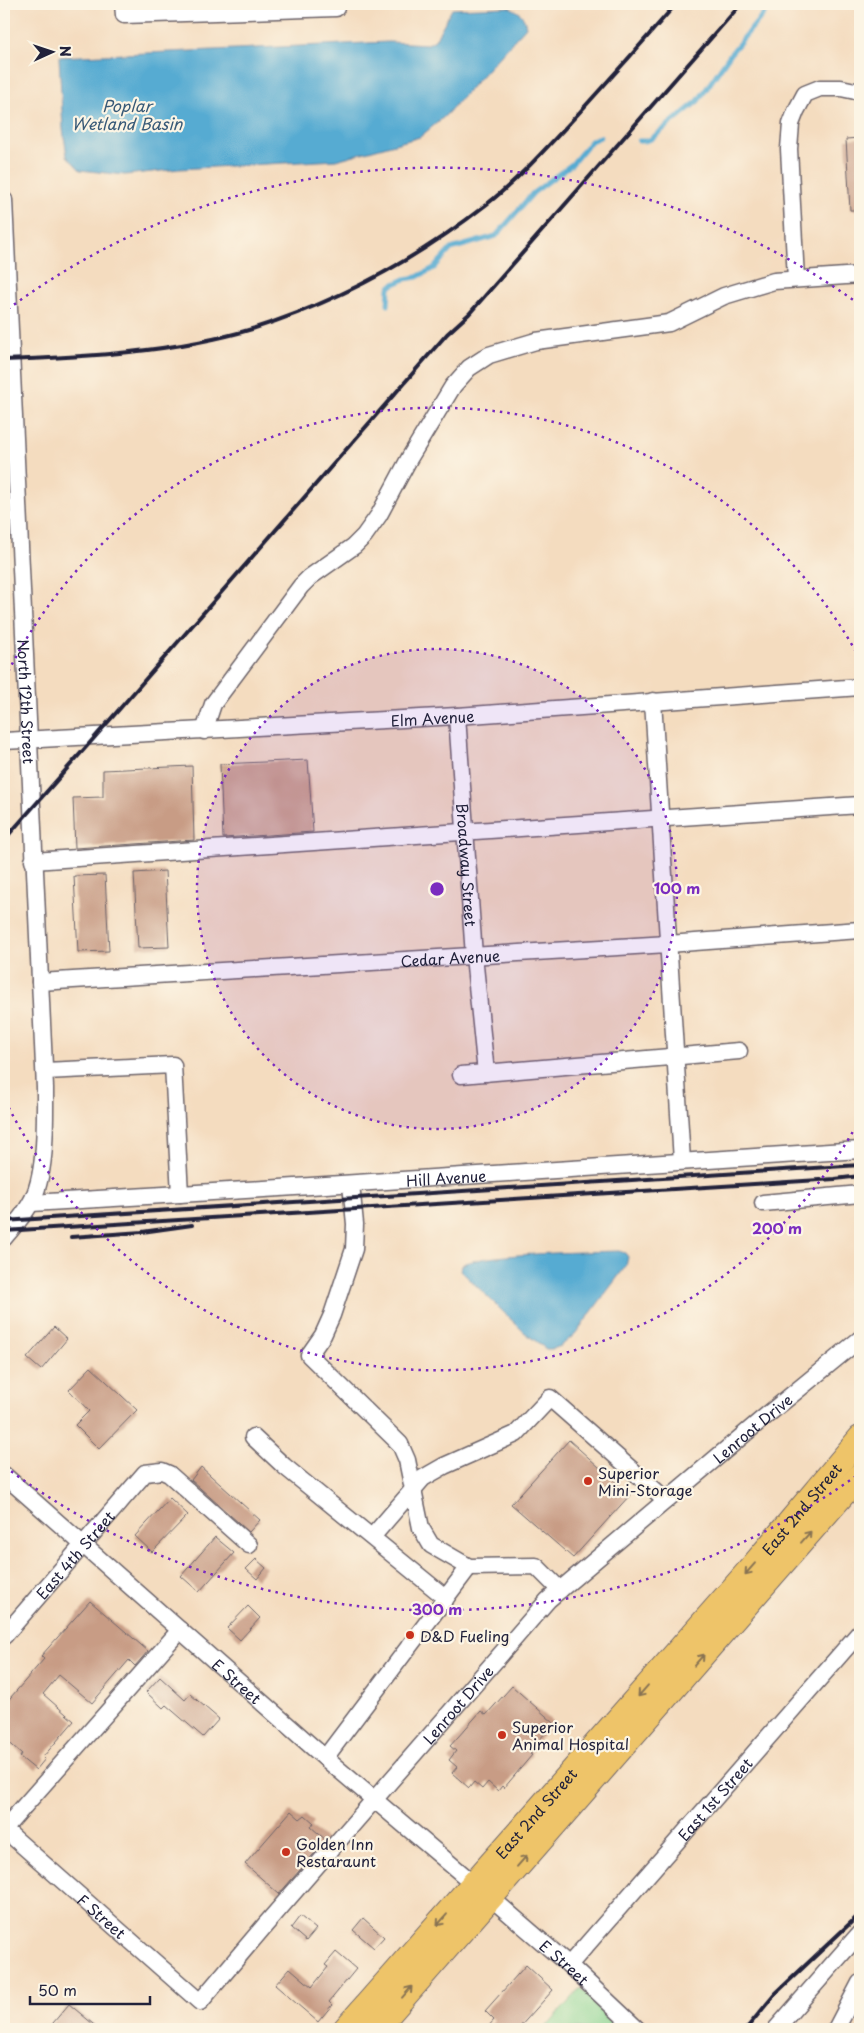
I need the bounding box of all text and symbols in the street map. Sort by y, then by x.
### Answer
north arrow [28,28,78,78]
text: N [55,45,76,57]
water label: Poplar Wetland Basin [72,93,184,135]
street label: North 12th Street [13,639,42,764]
street label: Elm Avenue [390,703,475,731]
street label: Broadway Street [452,802,483,927]
text: 100 m [654,876,700,899]
centre of rings [428,880,446,898]
street label: Cedar Avenue [400,943,501,972]
street label: Hill Avenue [405,1163,487,1191]
text: 200 m [752,1216,802,1239]
street label: Lenroot Drive [707,1388,797,1468]
street label: East 2nd Street [755,1457,846,1560]
place label: Superior Mini-Storage [598,1461,692,1501]
marker: Superior Mini-Storage [582,1475,594,1487]
street label: East 4th Street [30,1505,120,1604]
one-way arrow [800,1531,812,1544]
one-way arrow [745,1562,756,1575]
text: 300 m [412,1597,462,1620]
place label: D&D Fueling [420,1624,509,1647]
marker: D&D Fueling [404,1629,416,1641]
street label: E Street [208,1653,267,1709]
one-way arrow [693,1653,704,1666]
street label: Lenroot Drive [417,1660,498,1749]
one-way arrow [637,1685,649,1698]
place label: Superior Animal Hospital [512,1715,629,1755]
marker: Superior Animal Hospital [496,1729,508,1741]
street label: East 1st Street [672,1752,757,1845]
street label: East 2nd Street [489,1762,582,1863]
place label: Golden Inn Restaraunt [296,1832,376,1872]
marker: Golden Inn Restaraunt [280,1846,292,1858]
one-way arrow [516,1854,528,1867]
street label: F Street [73,1888,132,1944]
one-way arrow [436,1914,448,1927]
street label: E Street [535,1934,595,1990]
scale bar [30,1973,150,2005]
text: 50 m [38,1978,77,2001]
one-way arrow [402,1986,413,1999]

